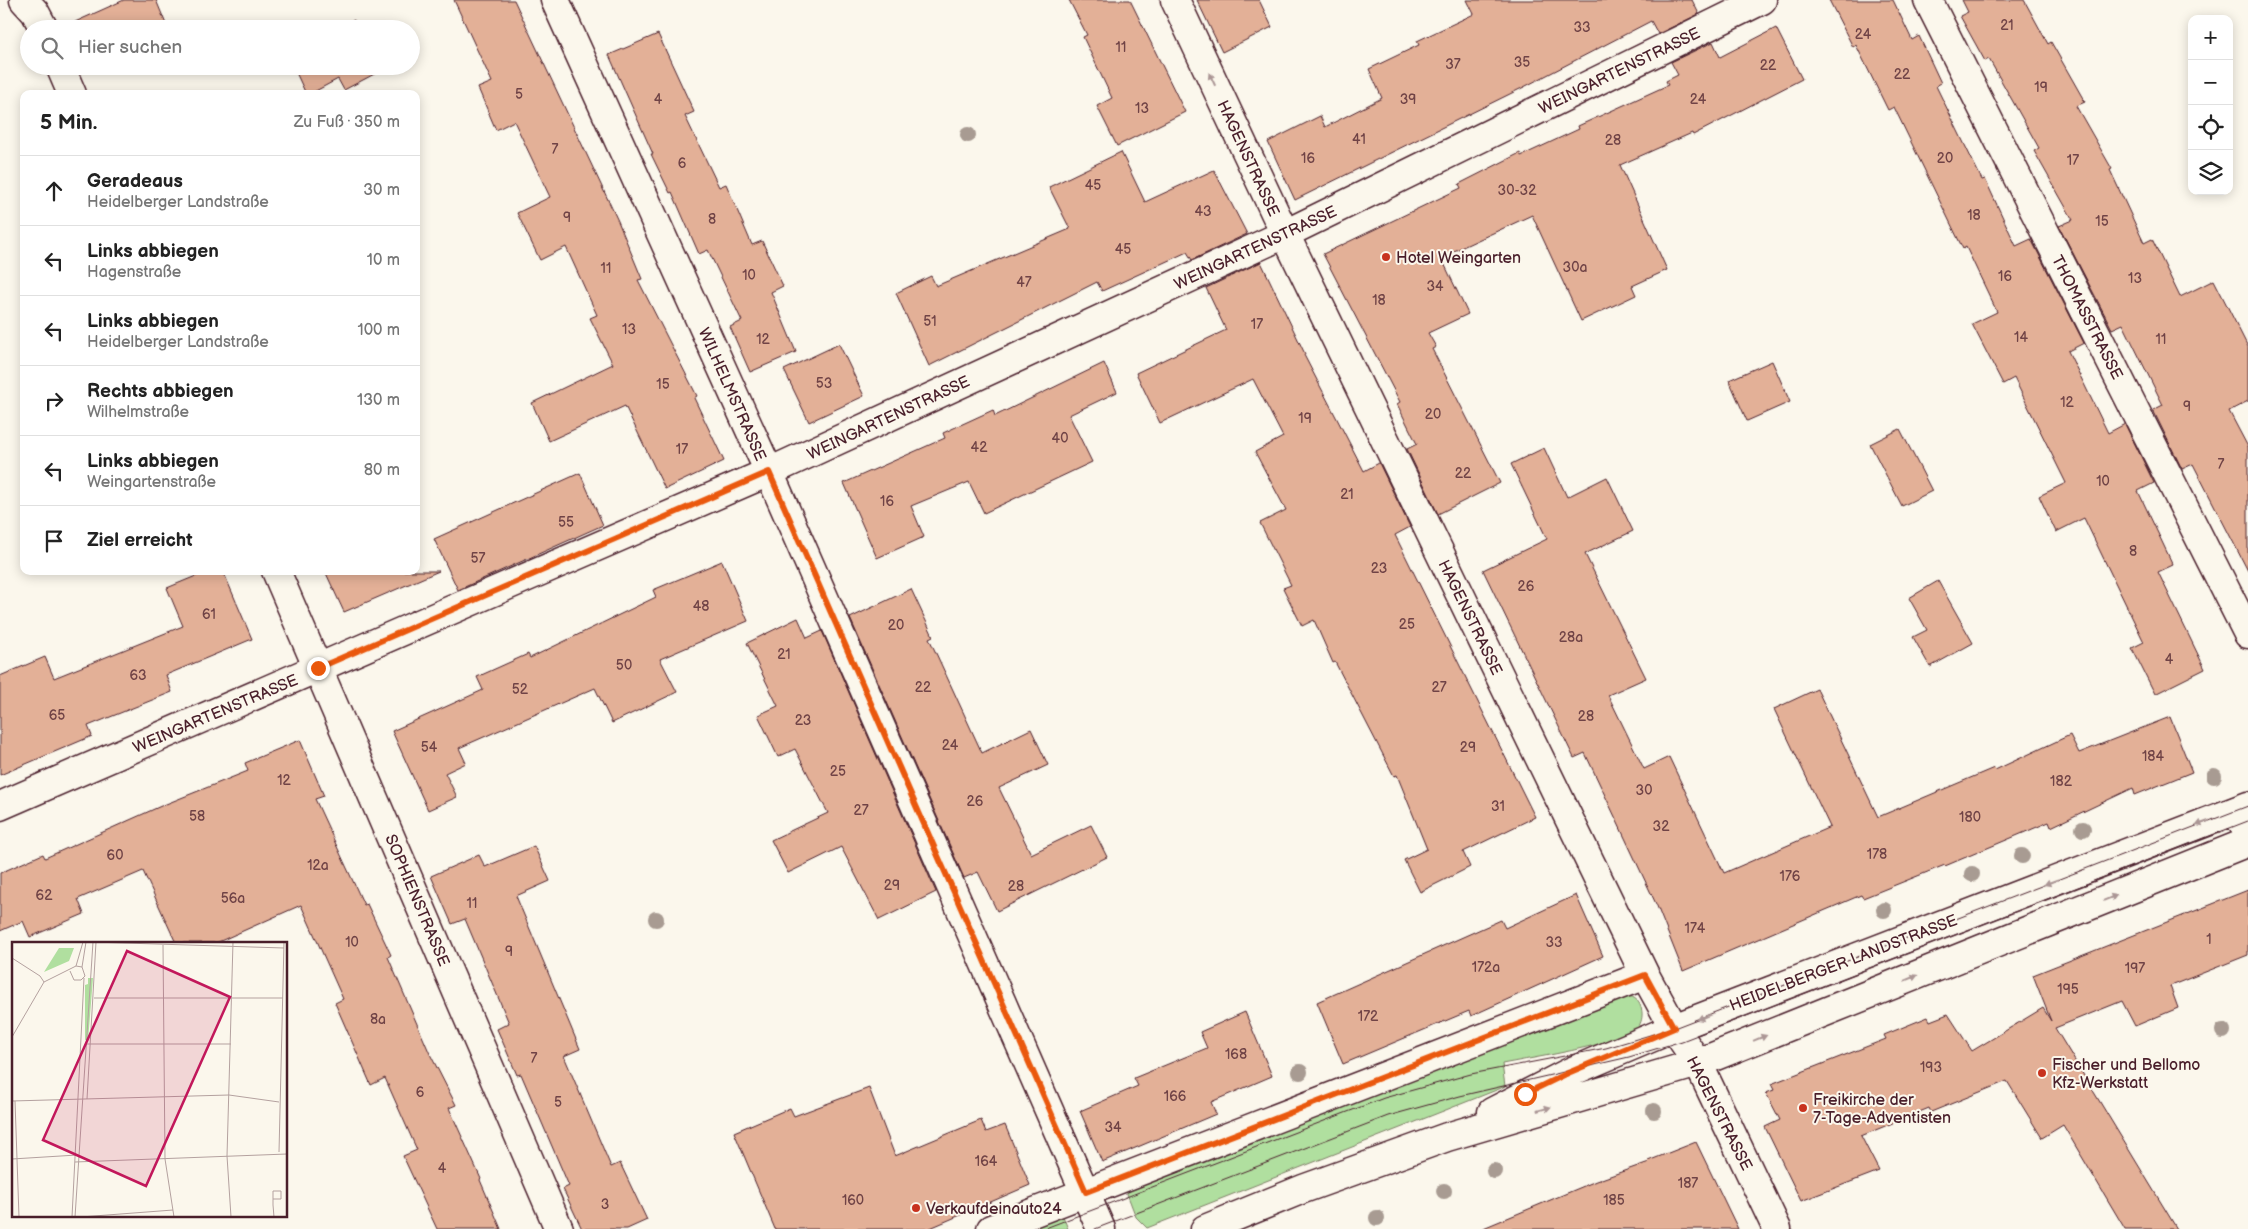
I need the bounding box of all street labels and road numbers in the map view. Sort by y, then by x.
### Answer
street label: WEINGARTENSTRASSE [1536,24,1703,119]
street label: HAGENSTRASSE [1212,98,1283,220]
street label: WEINGARTENSTRASSE [1171,202,1340,294]
street label: THOMASSTRASSE [2047,252,2126,383]
street label: WILHELMSTRASSE [694,325,770,464]
street label: WEINGARTENSTRASSE [804,372,973,464]
street label: HAGENSTRASSE [1434,557,1506,678]
street label: WEINGARTENSTRASSE [130,671,301,758]
street label: SOPHIENSTRASSE [380,832,453,969]
street label: HEIDELBERGER LANDSTRASSE [1727,911,1960,1016]
street label: HAGENSTRASSE [1682,1053,1756,1174]

